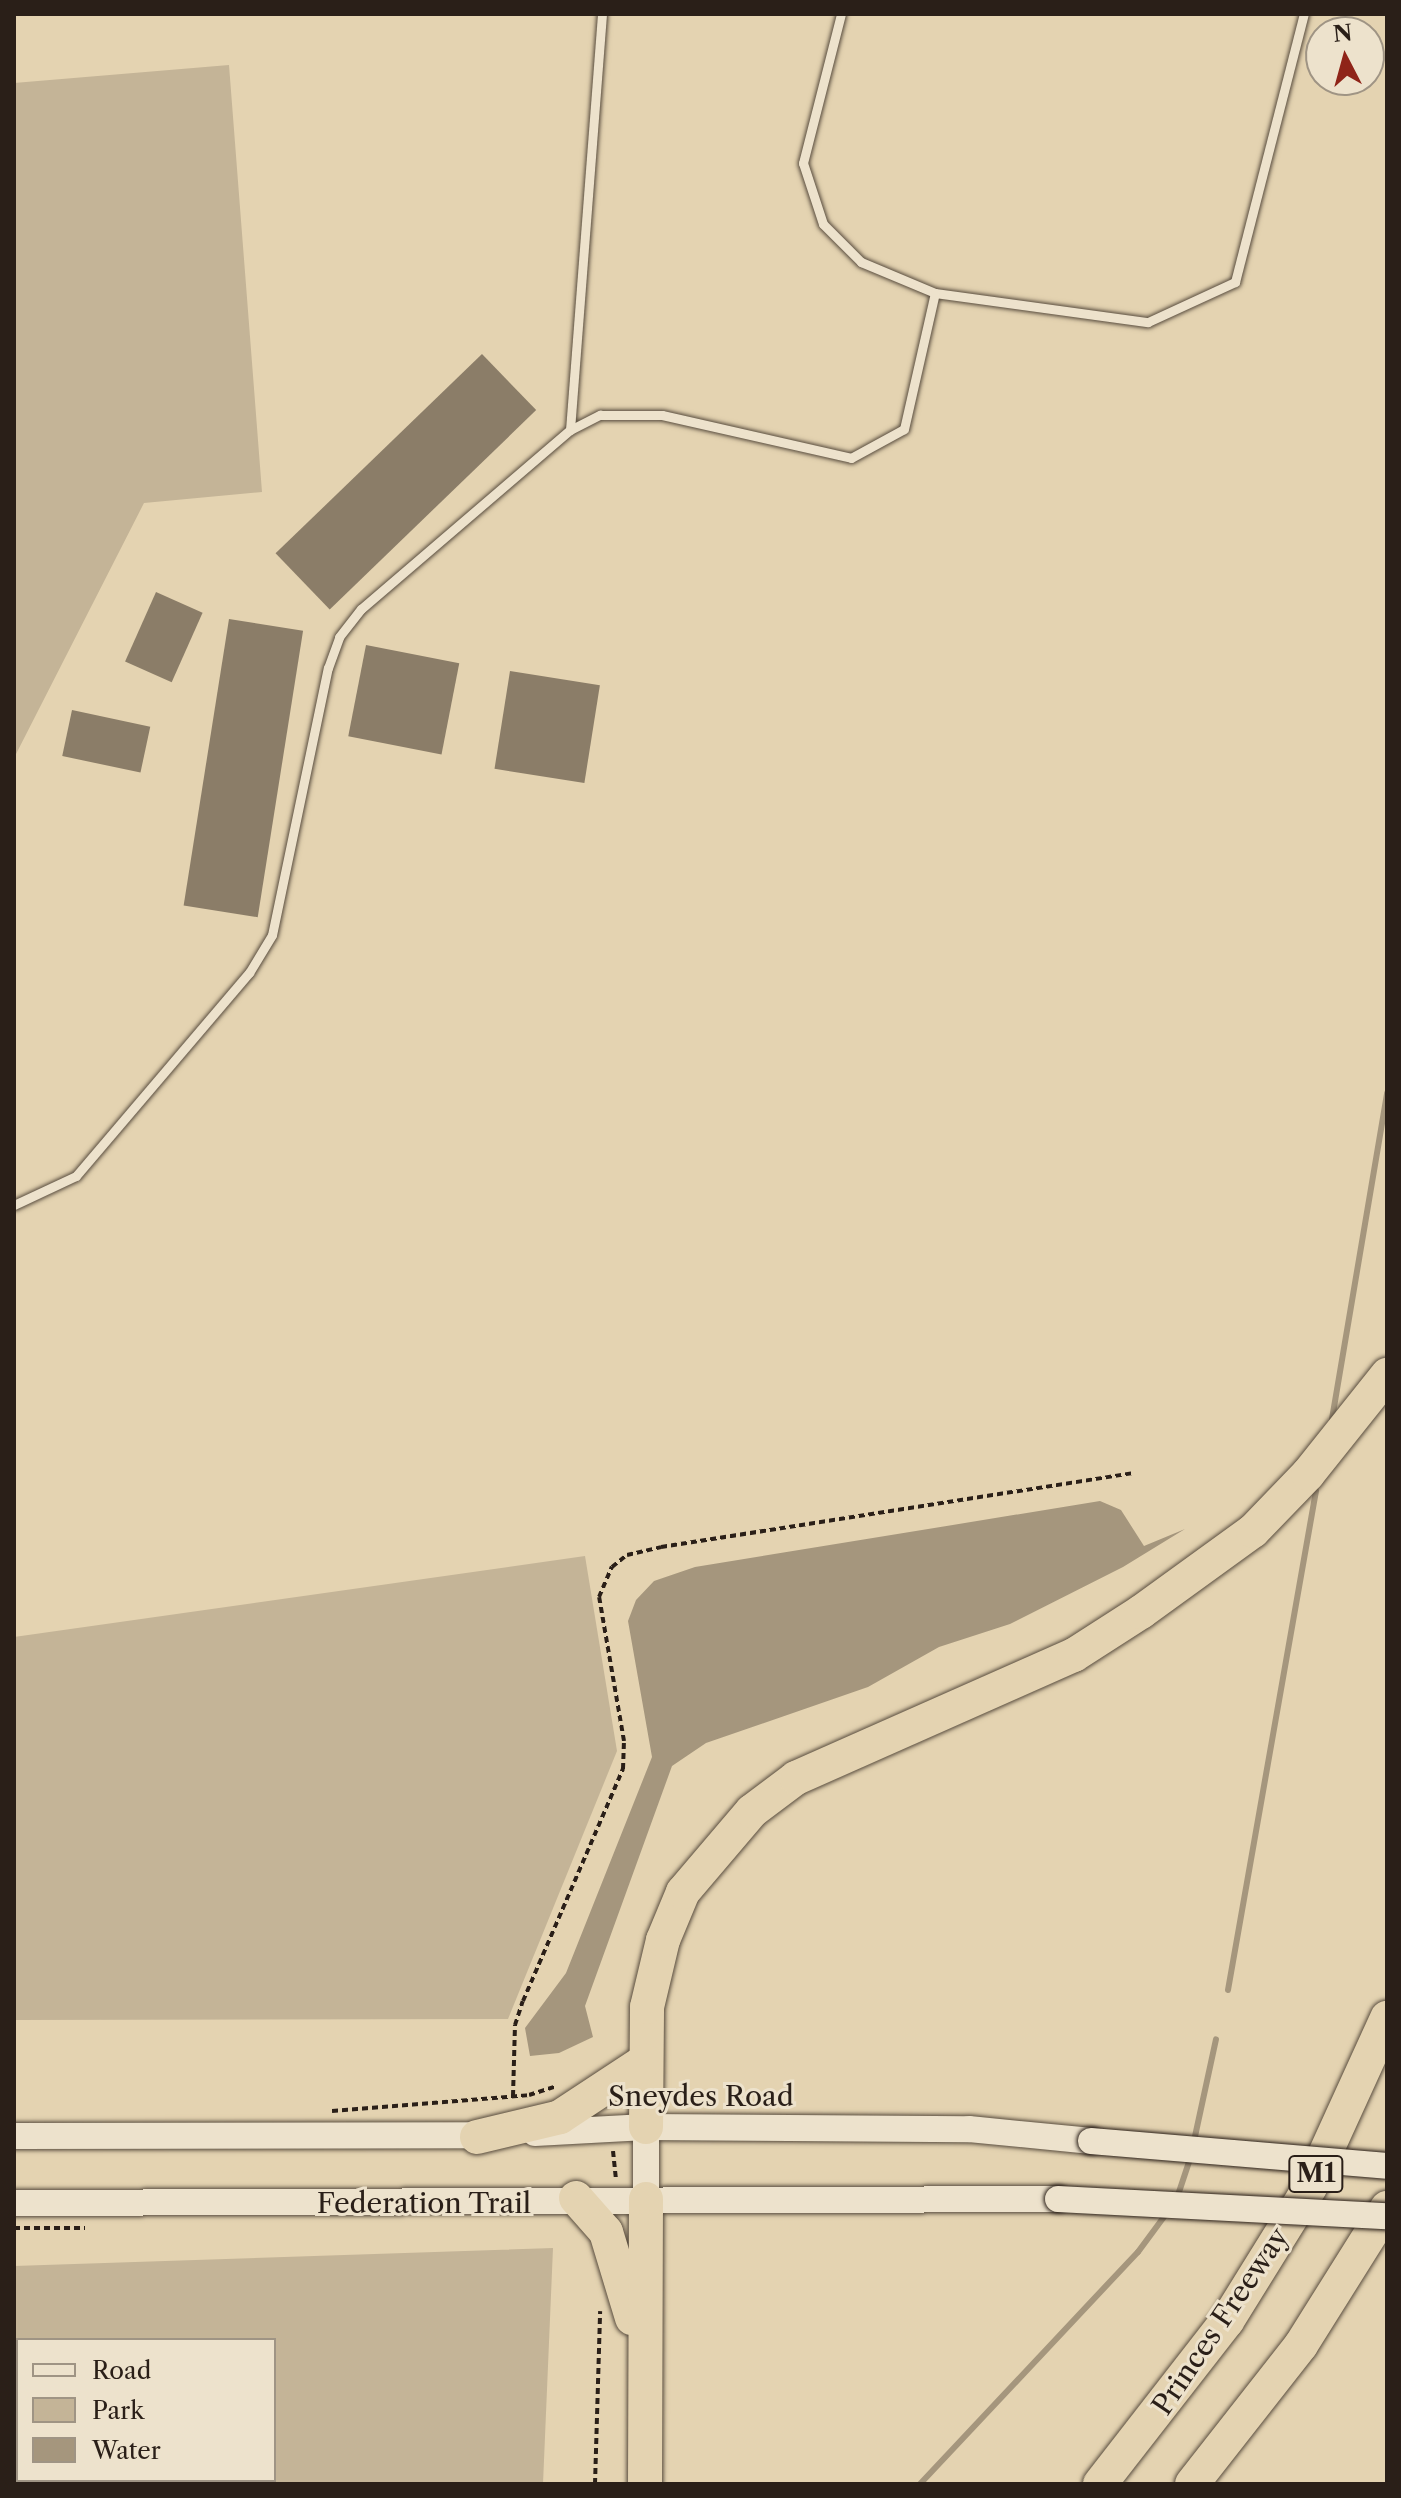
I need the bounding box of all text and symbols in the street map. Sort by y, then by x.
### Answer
north arrow [1305,16,1385,96]
text: N [1332,19,1354,48]
street label: Sneydes Road [608,2079,794,2113]
road number: M1 [1288,2152,1344,2196]
street label: Federation Trail [317,2186,531,2220]
street label: Princes Freeway [1145,2221,1295,2421]
legend [16,2338,276,2482]
text: Road [92,2356,151,2385]
text: Park [92,2396,144,2425]
text: Water [92,2436,161,2465]

